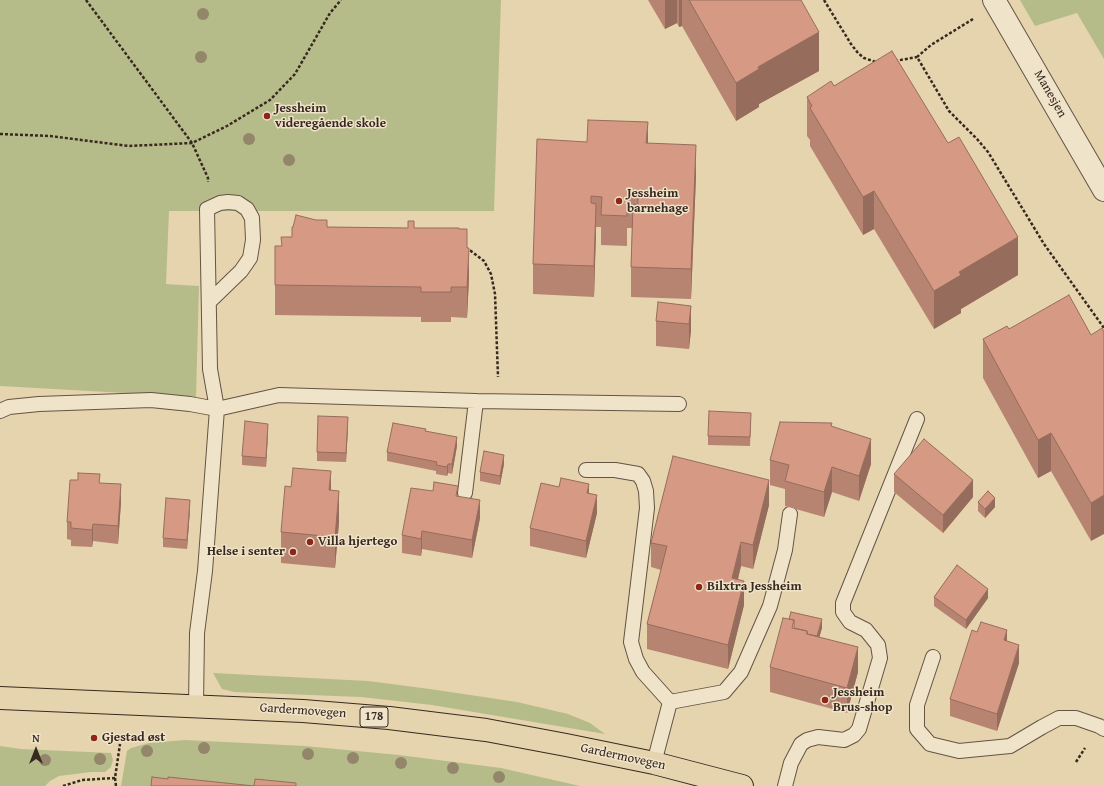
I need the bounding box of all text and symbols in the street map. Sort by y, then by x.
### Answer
street label: Manesjen [1030,67,1070,121]
place label: Jessheim videregående skole [275,101,386,132]
marker: Jessheim videregående skole [262,111,272,121]
place label: Jessheim barnehage [627,186,688,217]
marker: Jessheim barnehage [614,196,624,206]
place label: Villa hjertego [318,534,397,550]
marker: Villa hjertego [305,537,315,547]
place label: Helse i senter [207,544,285,560]
marker: Helse i senter [288,547,298,557]
place label: Bilxtra Jessheim [707,579,802,595]
marker: Bilxtra Jessheim [694,582,704,592]
place label: Jessheim Brus-shop [833,685,892,716]
marker: Jessheim Brus-shop [820,695,830,705]
street label: Gardermovegen [259,700,347,722]
road number: 178 [360,707,388,727]
north arrow [16,730,56,770]
text: N [32,730,40,746]
place label: Gjestad øst [102,730,165,746]
marker: Gjestad øst [89,733,99,743]
street label: Gardermovegen [579,740,667,774]

